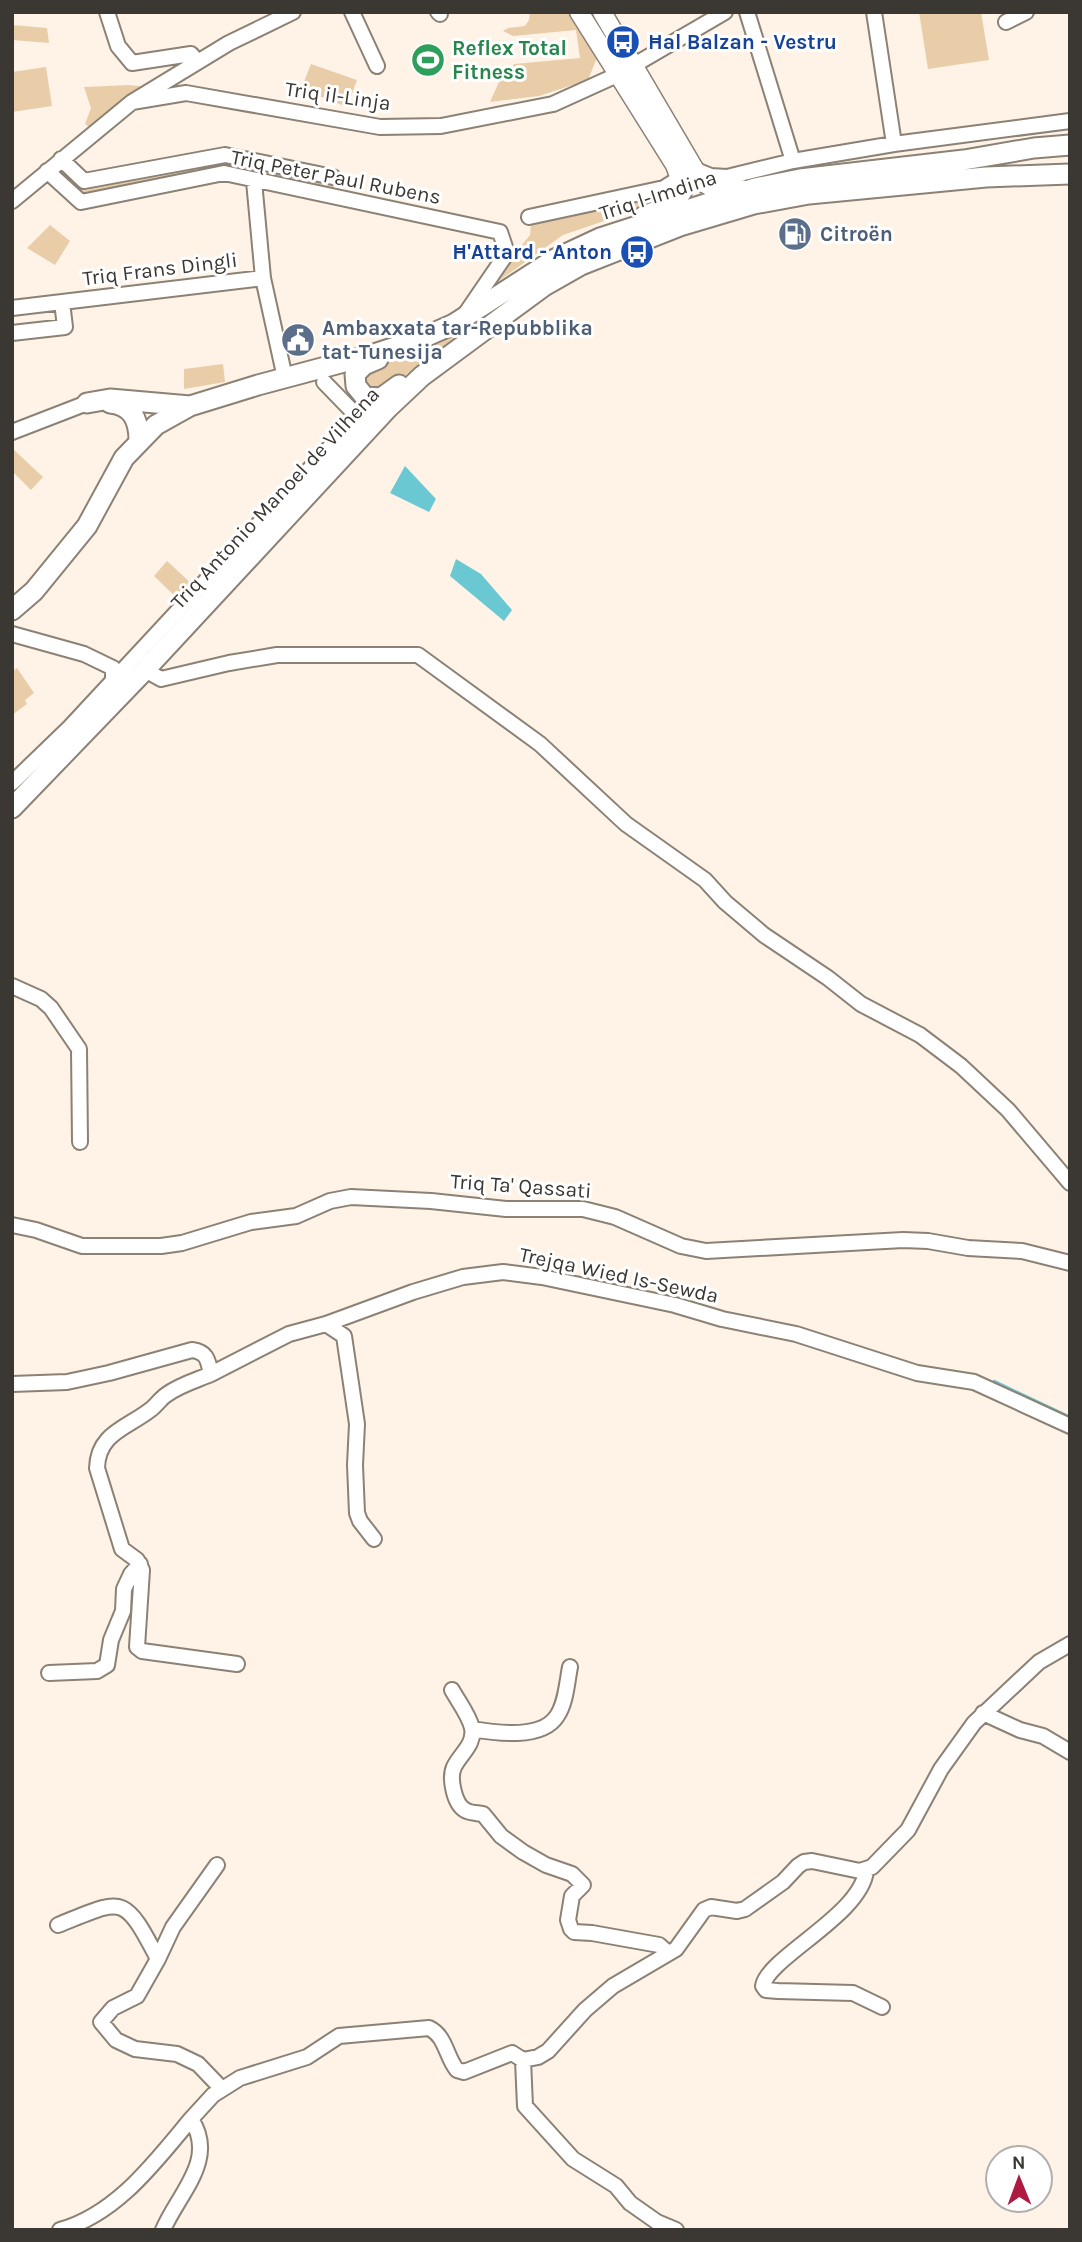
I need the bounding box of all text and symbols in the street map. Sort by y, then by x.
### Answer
bus stop icon: Ħal Balzan - Vestru [604,23,642,61]
place label: Ħal Balzan - Vestru [648,30,837,54]
place label: Reflex Total Fitness [452,36,567,84]
sports icon: Reflex Total Fitness [409,41,447,79]
street label: Triq il-Linja [284,77,392,115]
street label: Triq Peter Paul Rubens [229,145,443,209]
street label: Triq l-Imdina [596,165,720,225]
fuel station icon: Citroën [776,215,814,253]
place label: Citroën [820,222,893,246]
bus stop icon: Ħ'Attard - Anton [618,233,656,271]
place label: Ħ'Attard - Anton [452,240,612,264]
street label: Triq Frans Dingli [81,248,239,290]
place label: Ambaxxata tar-Repubblika tat-Tunesija [322,316,593,364]
public building icon: Ambaxxata tar-Repubblika tat-Tunesija [279,321,317,359]
street label: Triq Antonio Manoel de Vilhena [166,382,384,614]
street label: Triq Ta' Qassati [450,1169,592,1203]
street label: Trejqa Wied Is-Sewda [517,1242,721,1308]
north arrow [984,2144,1054,2214]
text: N [1012,2152,1026,2174]

